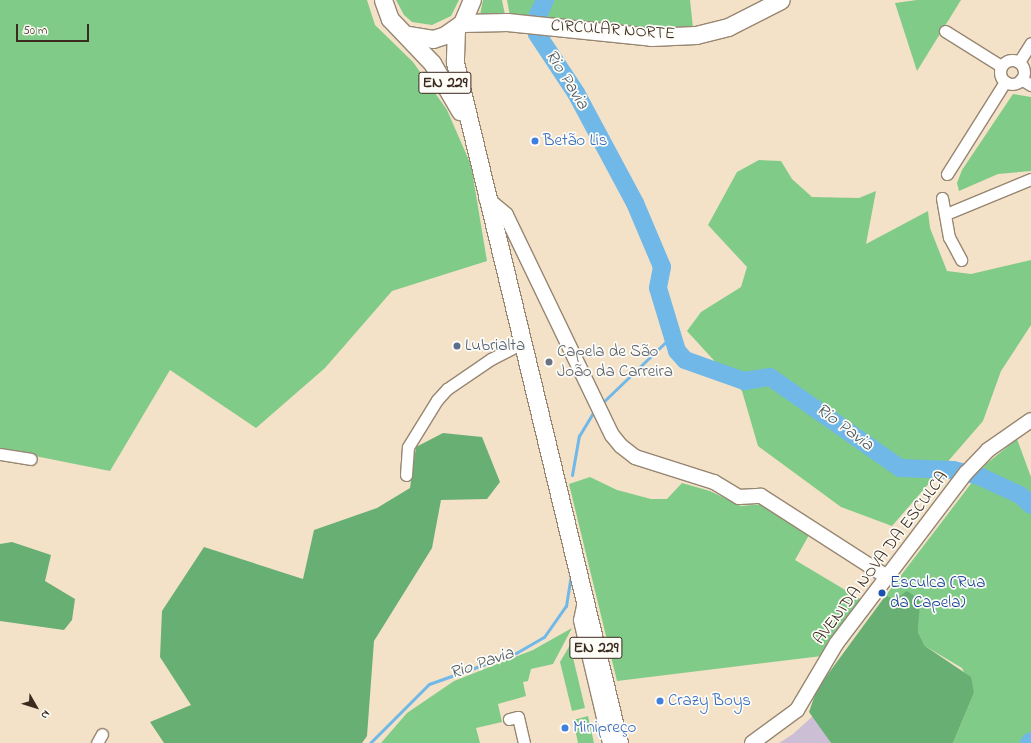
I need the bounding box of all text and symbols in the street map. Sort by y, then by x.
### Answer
street label: CIRCULAR NORTE [550,15,676,45]
scale bar [18,16,91,42]
text: 50 m [23,22,47,40]
water label: Rio Pavia [539,46,593,114]
road number: EN 229 [418,69,472,97]
place label: Betão Lis [543,131,607,151]
marker: Betão Lis [530,136,540,146]
place label: Lubrialta [465,336,525,356]
marker: Lubrialta [452,341,462,351]
place label: Capela de São João da Carreira [557,342,673,382]
marker: Capela de São João da Carreira [544,357,554,367]
water label: Rio Pavia [811,400,877,456]
street label: AVENIDA NOVA DA ESCULCA [809,467,953,649]
place label: Esculca (Rua da Capela) [890,573,985,613]
marker: Esculca (Rua da Capela) [877,588,887,598]
road number: EN 229 [569,634,623,662]
water label: Rio Pavia [447,643,517,685]
north arrow [16,687,56,727]
place label: Crazy Boys [668,691,751,711]
marker: Crazy Boys [655,696,665,706]
text: N [37,707,54,722]
place label: Minipreço [573,718,636,738]
marker: Minipreço [560,723,570,733]

